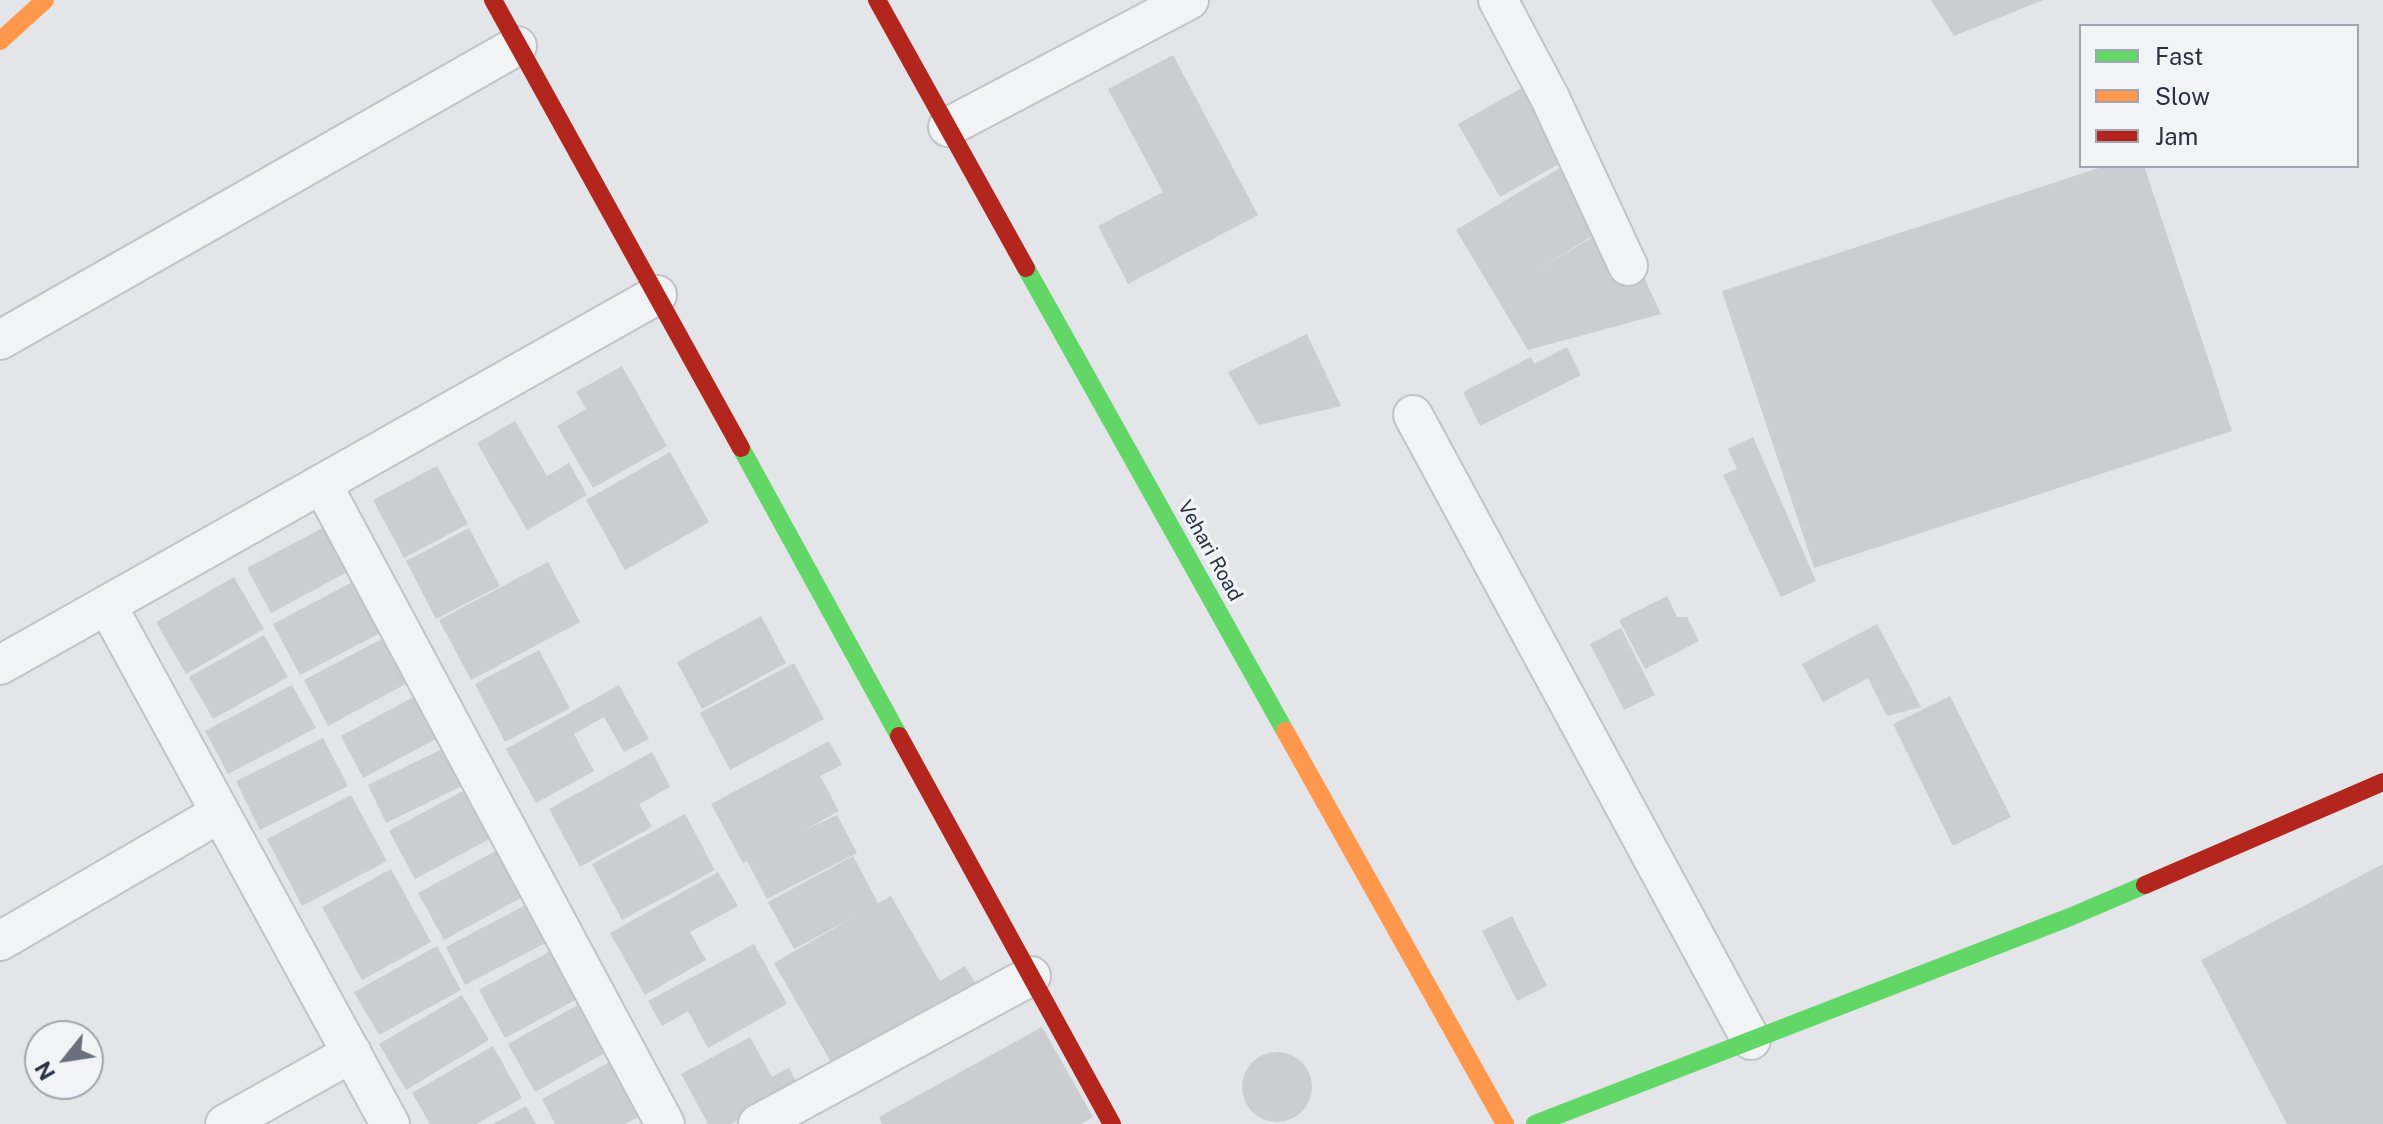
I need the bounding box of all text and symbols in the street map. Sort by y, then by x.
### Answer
legend [2079,24,2359,168]
text: Fast [2155,42,2203,70]
text: Slow [2155,82,2210,110]
text: Jam [2155,122,2198,150]
street label: Vehari Road [1172,496,1248,606]
north arrow [24,1020,104,1100]
text: N [29,1057,61,1085]

